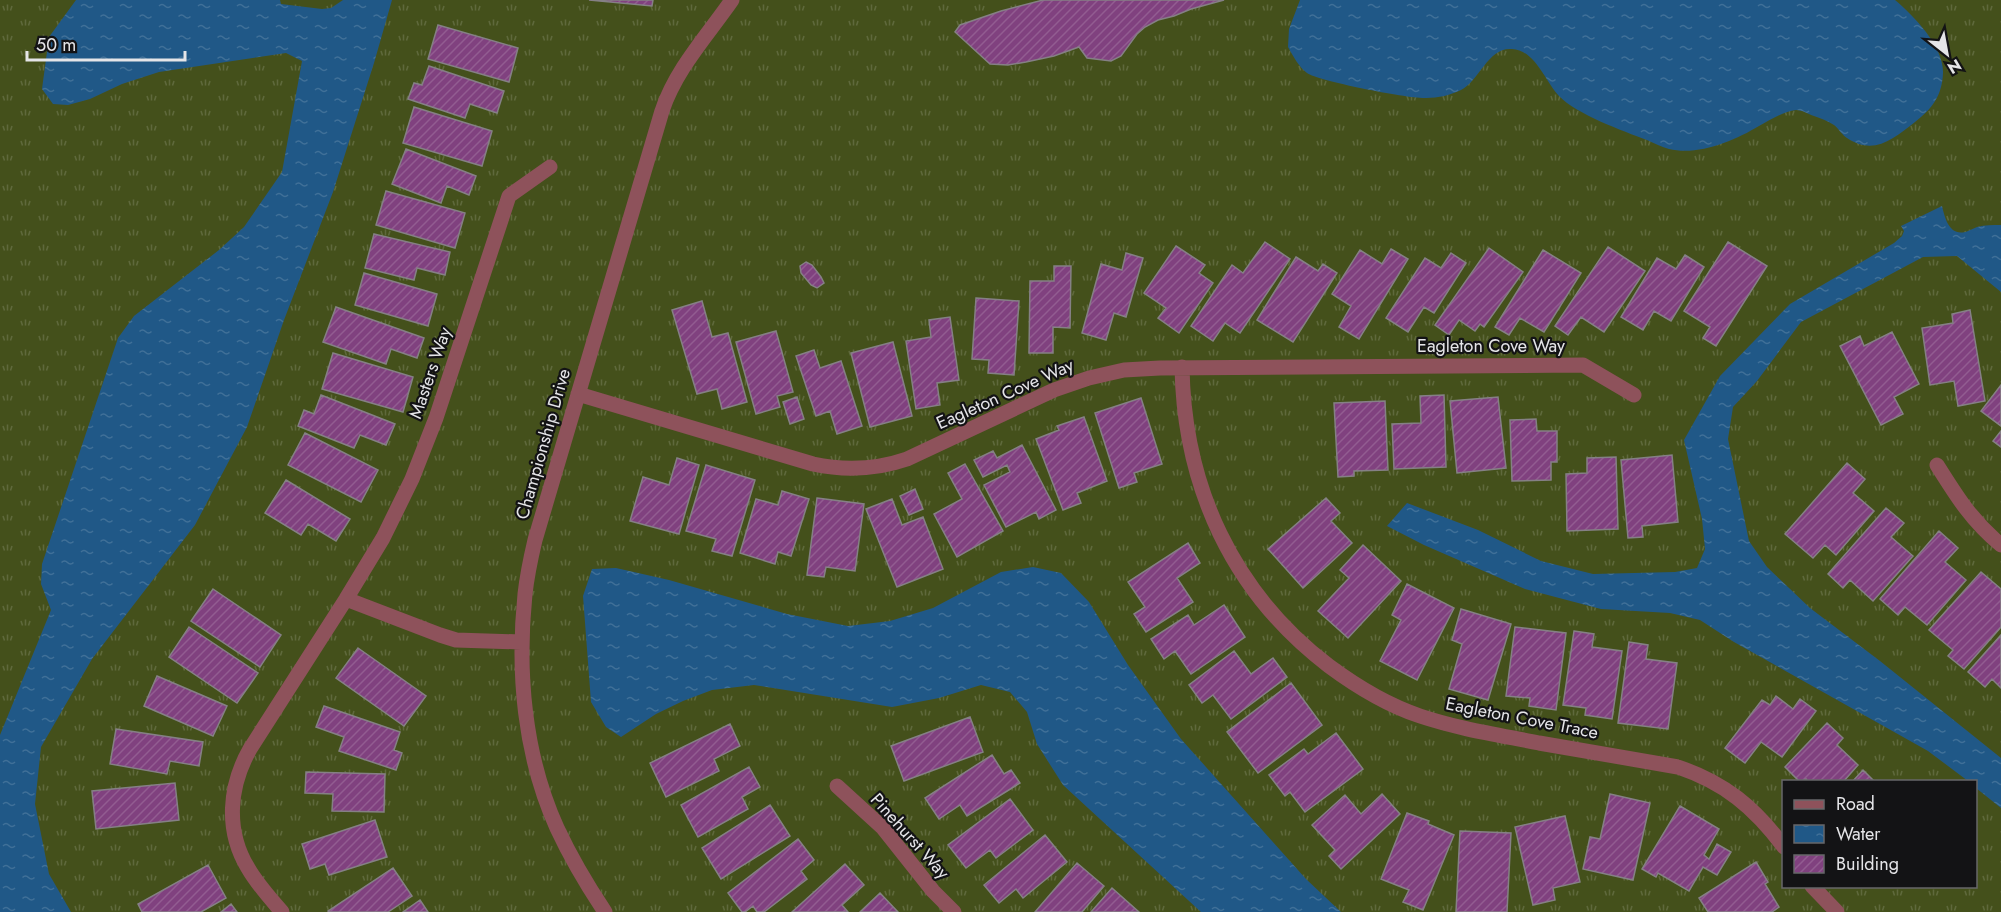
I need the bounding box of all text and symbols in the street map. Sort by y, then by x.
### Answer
scale bar [27,24,184,62]
north arrow [1917,24,1977,84]
text: 50 m [36,32,76,58]
text: N [1943,53,1966,80]
street label: Masters Way [402,324,458,422]
street label: Eagleton Cove Way [1417,333,1565,359]
street label: Eagleton Cove Way [932,352,1078,436]
street label: Championship Drive [509,366,577,522]
street label: Eagleton Cove Trace [1443,690,1601,746]
legend [1782,780,1977,888]
street label: Pinehurst Way [864,787,956,885]
text: Road [1836,791,1875,817]
text: Water [1836,821,1881,847]
text: Building [1836,851,1899,877]

